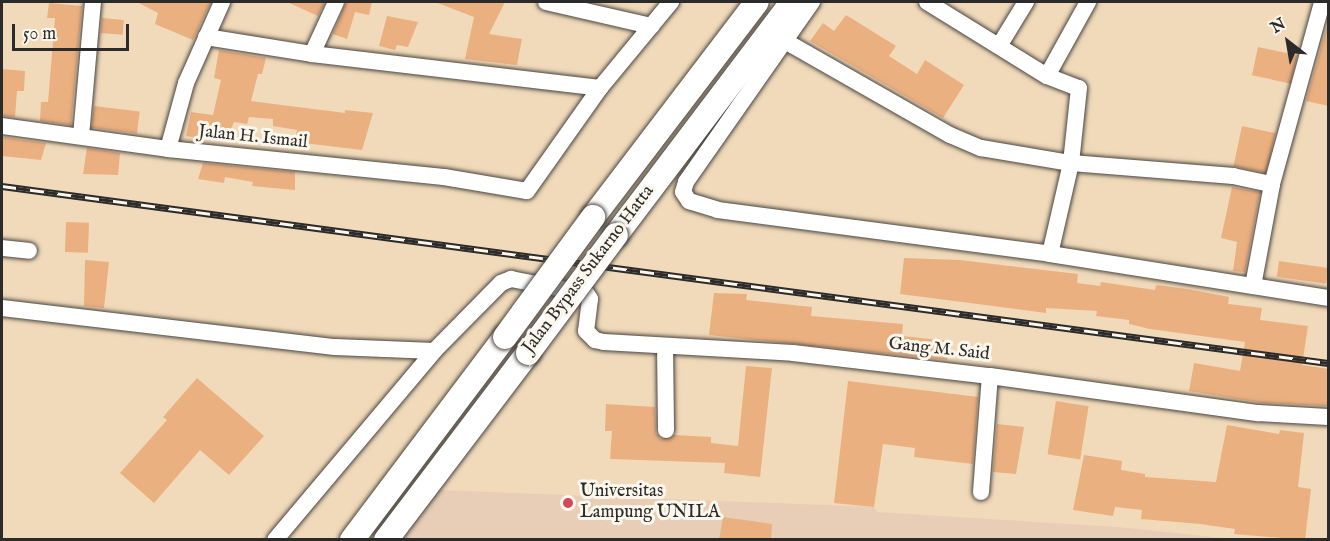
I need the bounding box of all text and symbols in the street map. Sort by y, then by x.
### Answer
scale bar [15,12,132,50]
north arrow [1258,12,1318,72]
text: N [1268,14,1290,39]
text: 50 m [23,23,56,46]
street label: Jalan H. Ismail [197,122,309,154]
street label: Jalan Bypass Sukarno Hatta [519,182,659,358]
street label: Gang M. Said [887,334,991,366]
place label: Universitas Lampung UNILA [580,482,720,524]
marker: Universitas Lampung UNILA [561,496,575,510]

